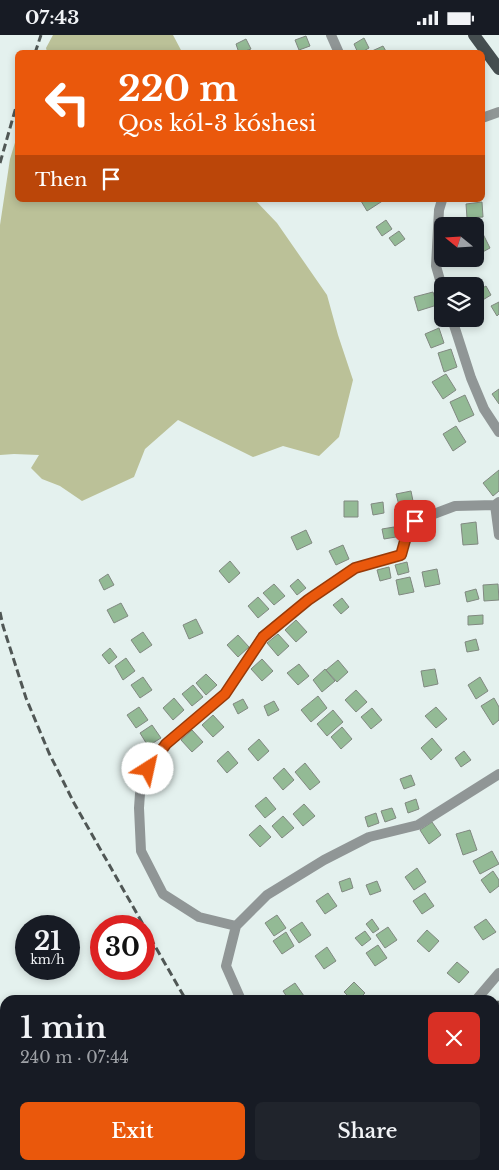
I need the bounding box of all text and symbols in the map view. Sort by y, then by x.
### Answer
text: 07:43 [25,6,79,29]
text: 220 m [118,67,238,110]
icon: left [35,70,100,135]
text: Qos kól-3 kóshesi [118,110,316,137]
icon: arrive [97,165,125,193]
text: Then [35,168,87,191]
north arrow [434,217,484,267]
map controls [434,217,484,327]
button: layers [434,277,484,327]
pin [394,500,436,542]
icon: arrive [401,507,429,535]
position arrow [121,742,173,794]
speed limit sign: 30 [90,915,155,980]
text: 21 [34,926,61,957]
text: km/h [30,952,65,967]
text: 1 min [20,1009,106,1046]
button: close [428,1012,480,1064]
text: 240 m · 07:44 [20,1047,129,1067]
button: Exit [20,1102,245,1160]
button: Share [255,1102,480,1160]

